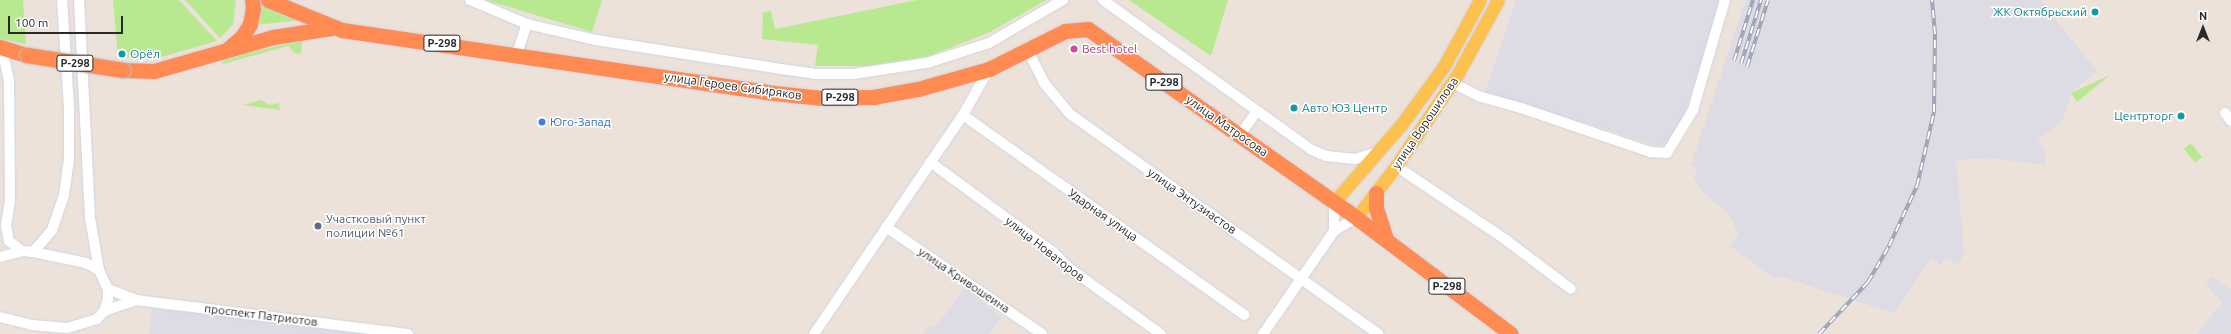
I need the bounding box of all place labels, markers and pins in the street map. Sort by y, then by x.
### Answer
place label: ЖК Октябрьский [1993,5,2087,19]
marker: ЖК Октябрьский [2090,7,2100,17]
place label: Best hotel [1082,42,1137,56]
marker: Best hotel [1069,44,1079,54]
place label: Орёл [130,47,160,61]
marker: Орёл [117,49,127,59]
place label: Авто ЮЗ Центр [1302,101,1387,115]
marker: Авто ЮЗ Центр [1289,103,1299,113]
place label: Центрторг [2114,109,2173,123]
marker: Центрторг [2176,111,2186,121]
place label: Юго-Запад [550,115,611,129]
marker: Юго-Запад [537,117,547,127]
place label: Участковый пункт полиции №61 [326,212,426,240]
marker: Участковый пункт полиции №61 [313,221,323,231]

